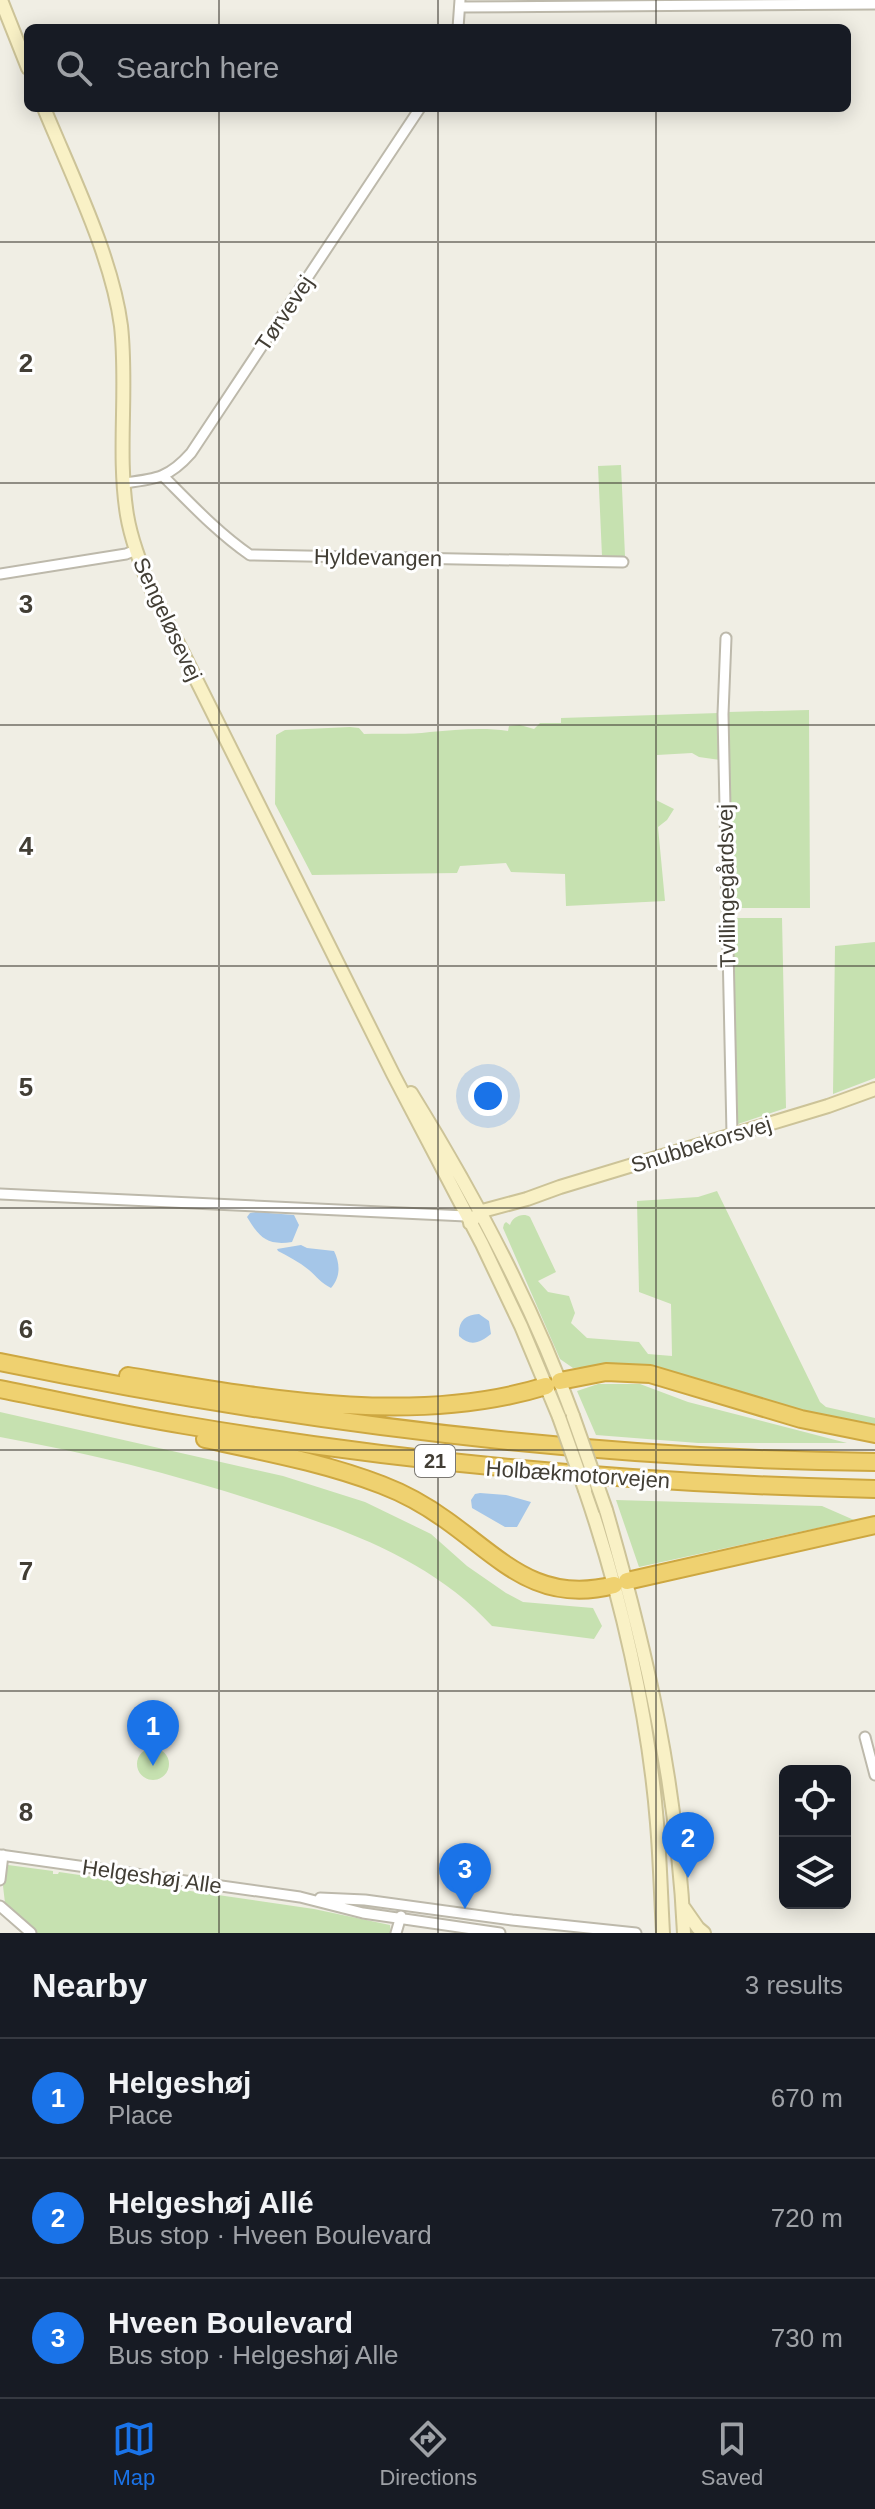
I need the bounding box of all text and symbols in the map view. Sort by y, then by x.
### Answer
search box [24,24,851,112]
icon: search [52,46,96,90]
text: Search here [116,51,279,84]
street label: Tørvevej [250,271,319,356]
text: 2 [19,348,33,378]
street label: Hyldevangen [314,544,442,571]
street label: Sengeløsevej [128,554,207,685]
text: 3 [19,589,33,619]
street label: Tvillingegårdsvej [713,804,740,968]
text: 4 [19,831,34,861]
text: 5 [19,1072,33,1102]
your location [468,1076,508,1116]
street label: Snubbekorsvej [628,1111,774,1178]
text: 6 [19,1314,33,1344]
road number: 21 [415,1445,455,1477]
street label: Holbækmotorvejen [485,1456,671,1493]
text: 7 [19,1556,33,1586]
pin: 1 [127,1700,179,1766]
map controls [779,1765,851,1909]
button: locate [779,1765,851,1837]
text: 8 [19,1797,33,1827]
pin: 2 [662,1812,714,1878]
button: layers [779,1837,851,1909]
pin: 3 [439,1843,491,1909]
street label: Helgeshøj Alle [81,1854,223,1899]
text: Nearby [32,1966,147,2004]
text: 3 results [745,1970,843,2000]
text: Helgeshøj [108,2066,251,2099]
text: 1 [51,2083,65,2113]
text: 670 m [771,2083,843,2113]
text: Place [108,2100,173,2130]
text: Helgeshøj Allé [108,2186,314,2219]
text: 2 [51,2203,65,2233]
text: 720 m [771,2203,843,2233]
text: Bus stop · Hveen Boulevard [108,2220,432,2250]
text: Hveen Boulevard [108,2306,353,2339]
text: 3 [51,2323,65,2353]
text: 730 m [771,2323,843,2353]
text: Bus stop · Helgeshøj Alle [108,2340,398,2370]
tab: Map [112,2417,156,2491]
tab: Directions [379,2417,477,2491]
tab: Saved [701,2417,763,2491]

